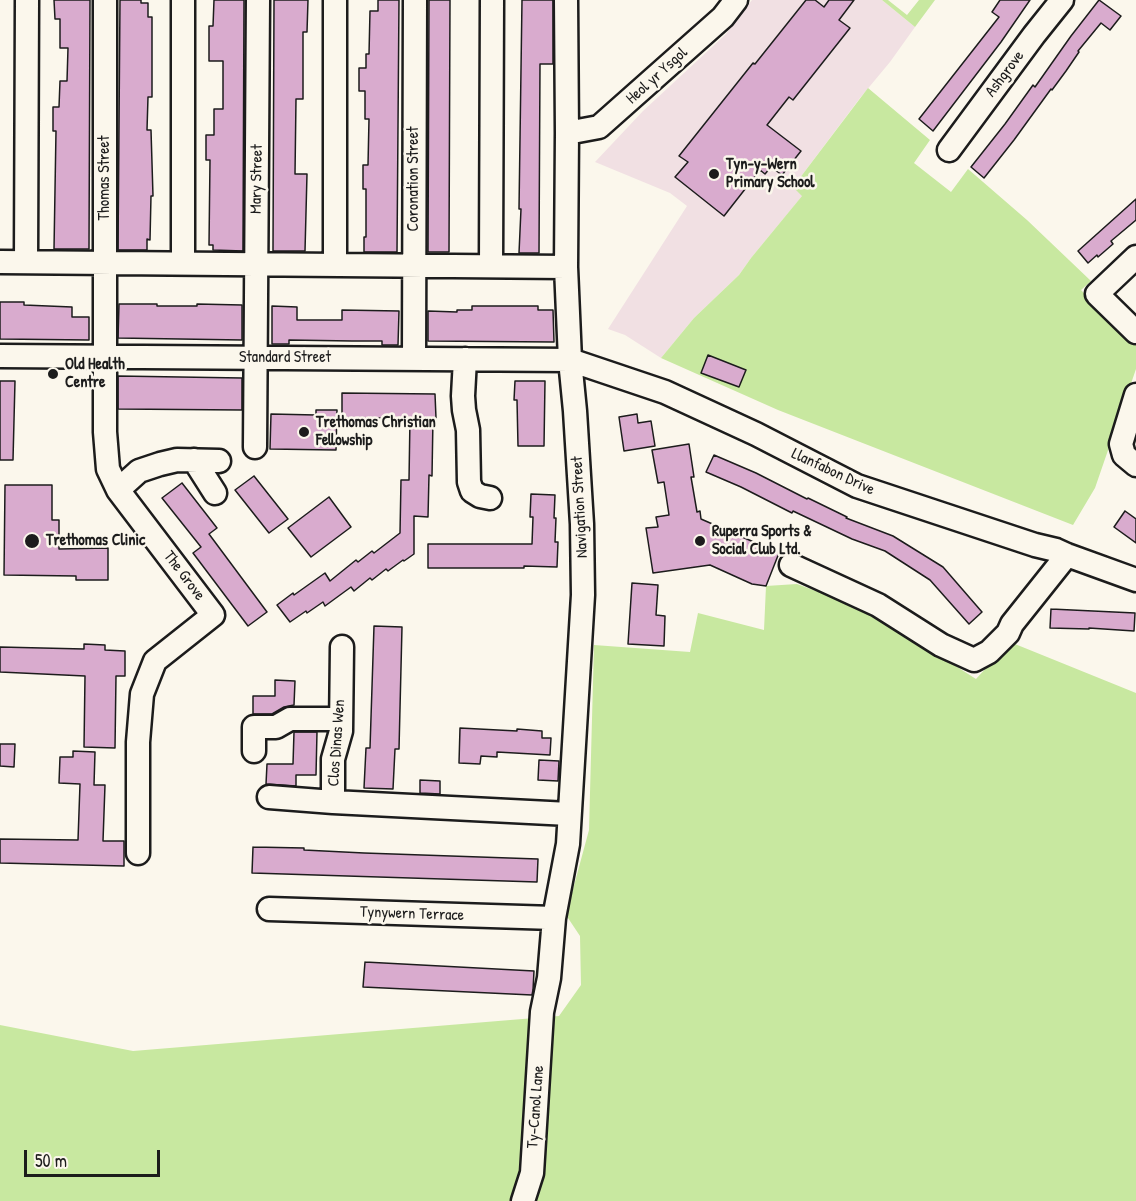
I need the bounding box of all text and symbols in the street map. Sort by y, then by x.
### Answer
street label: Heol yr Ysgol [622,43,692,109]
street label: Ashgrove [981,47,1029,101]
street label: Coronation Street [404,126,424,232]
street label: Thomas Street [95,136,115,220]
street label: Mary Street [247,144,267,214]
place label: Tyn-y-Wern Primary School [726,155,815,193]
marker: Tyn-y-Wern Primary School [707,167,721,181]
street label: Standard Street [239,348,331,368]
place label: Old Health Centre [65,355,125,393]
marker: Old Health Centre [46,367,60,381]
place label: Trethomas Christian Fellowship [316,413,436,451]
marker: Trethomas Christian Fellowship [297,425,311,439]
street label: Llanfabon Drive [788,444,878,500]
street label: Navigation Street [568,456,592,558]
place label: Ruperra Sports & Social Club Ltd. [712,522,812,560]
place label: Trethomas Clinic [46,531,145,551]
marker: Trethomas Clinic [23,532,41,550]
marker: Ruperra Sports & Social Club Ltd. [693,534,707,548]
street label: The Grove [159,547,209,605]
street label: Clos Dinas Wen [324,699,350,787]
street label: Tynywern Terrace [360,903,464,925]
street label: Ty-Canol Lane [524,1065,548,1149]
scale bar [27,1138,164,1176]
text: 50 m [35,1148,67,1173]

